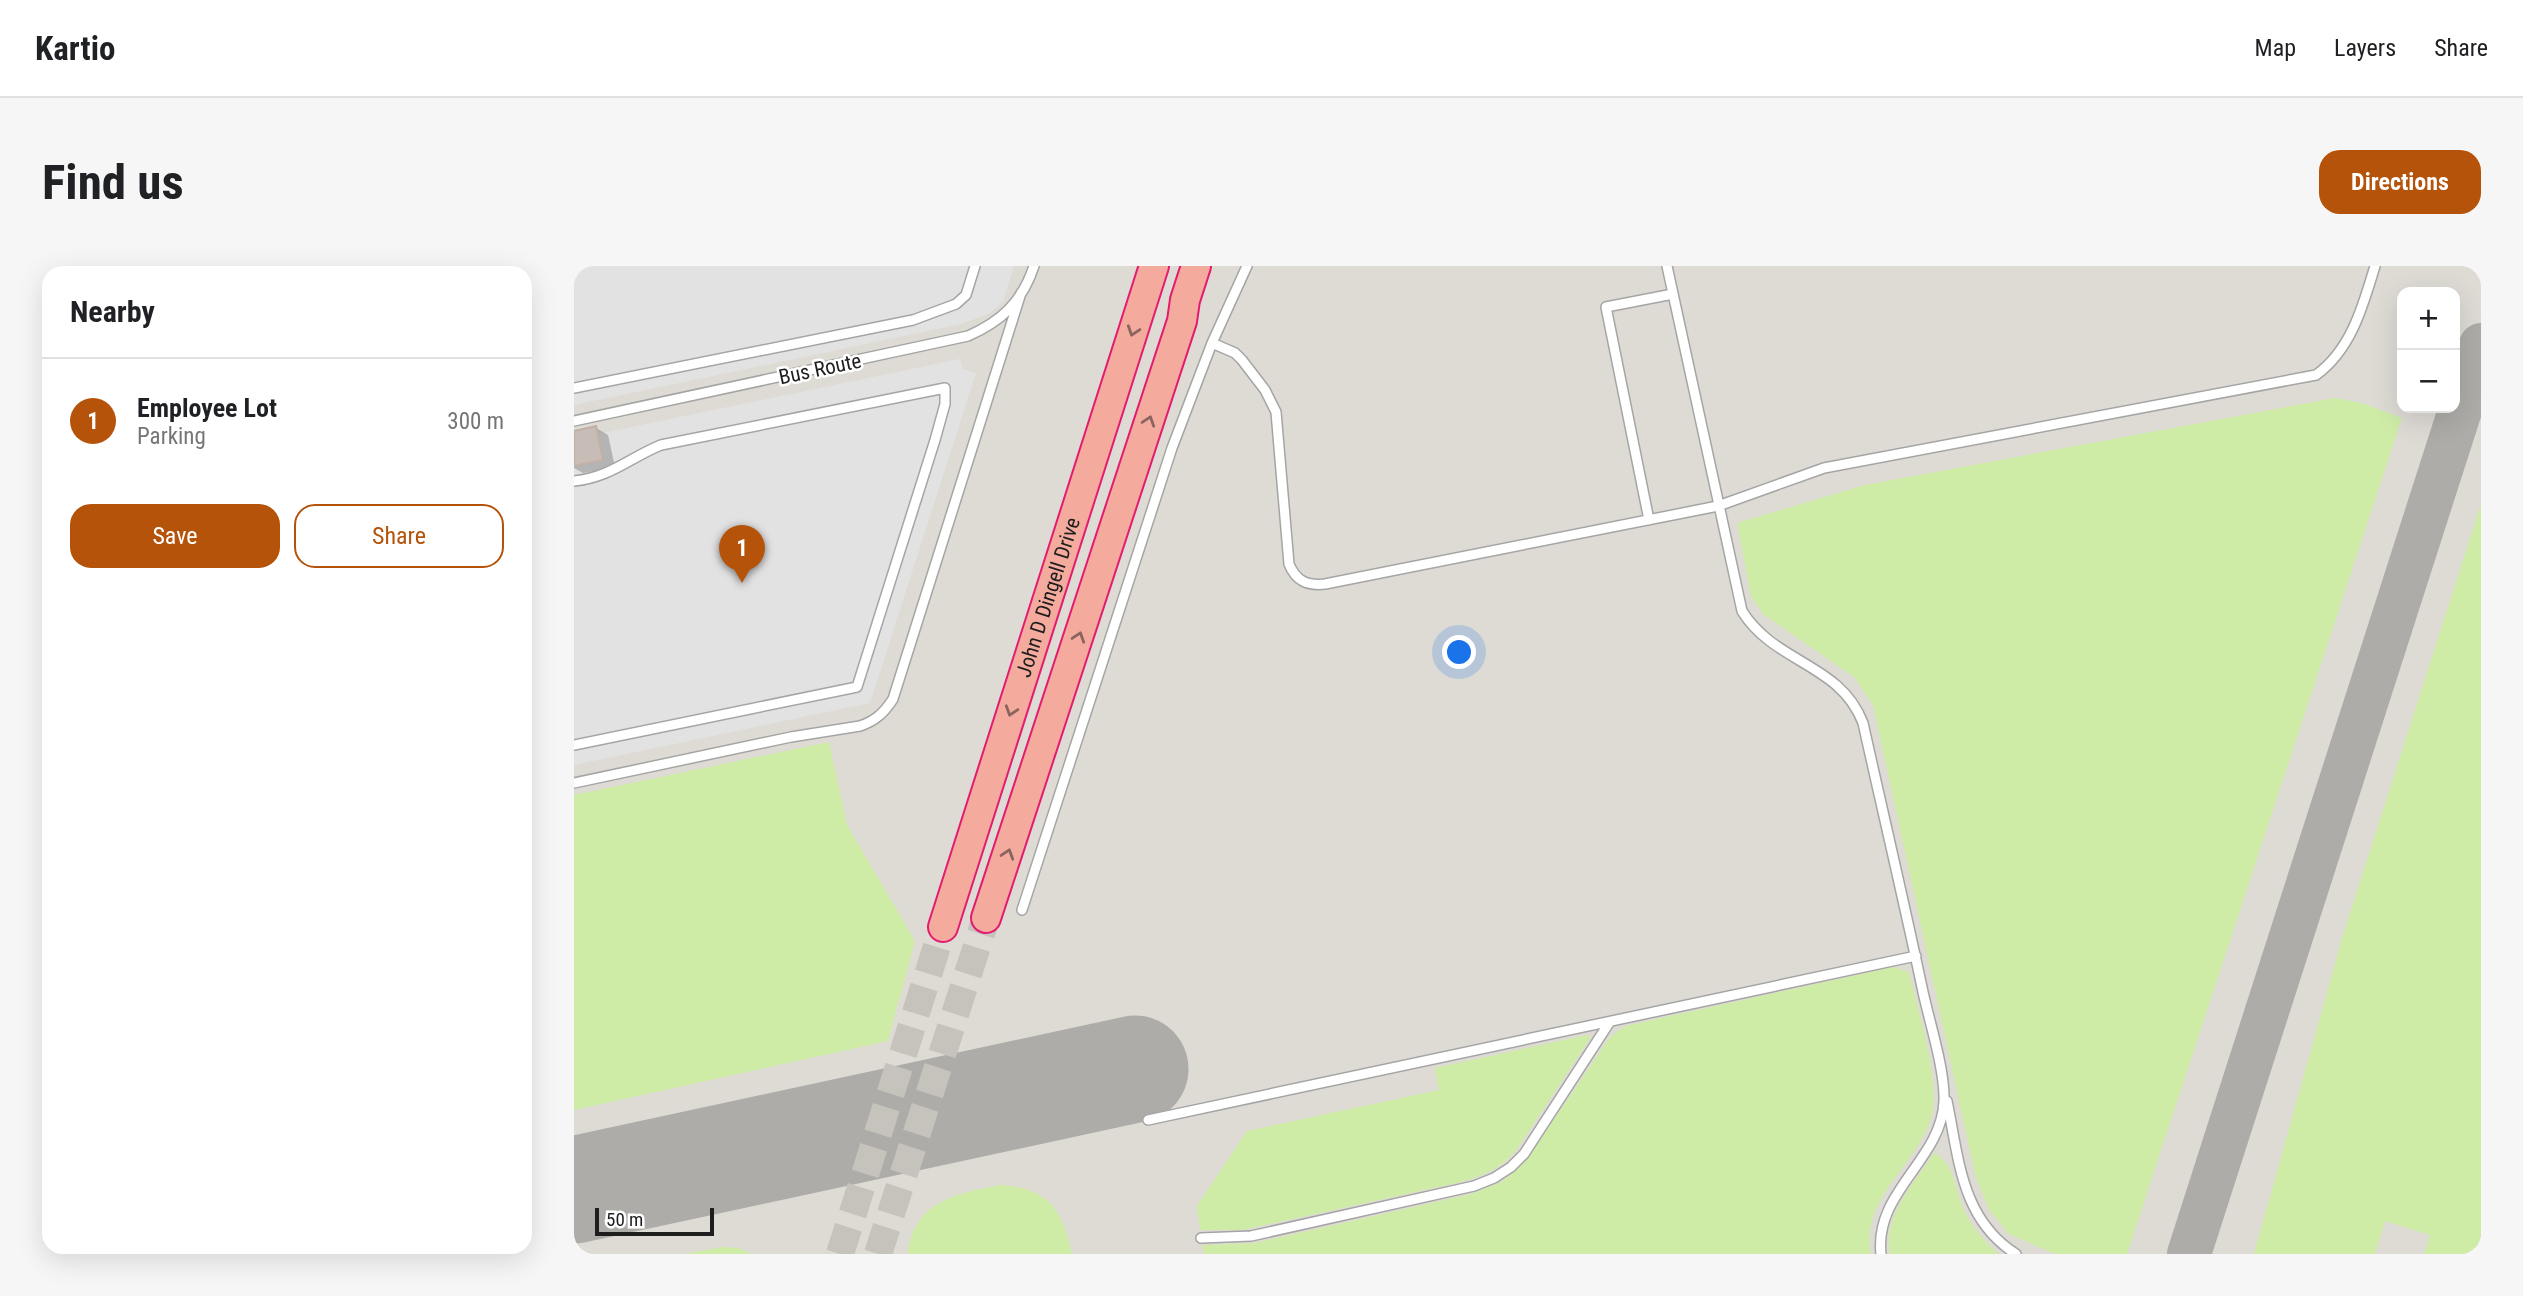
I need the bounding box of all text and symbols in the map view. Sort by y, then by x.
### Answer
text: Kartio [35,29,115,68]
text: Map [2255,34,2296,62]
text: Layers [2334,34,2396,62]
text: Share [2434,34,2488,62]
button: Directions [2319,150,2481,214]
text: Find us [42,154,184,211]
map controls [2397,287,2460,413]
button: + [2397,287,2460,350]
text: Nearby [70,294,155,329]
one-way arrow [1127,325,1142,337]
street label: Bus Route [776,349,864,389]
button: − [2397,350,2460,413]
text: Employee Lot [137,393,277,423]
text: 1 [87,408,99,435]
text: 300 m [447,408,504,435]
one-way arrow [1141,415,1156,427]
text: Parking [137,423,206,450]
button: Save [70,504,280,568]
button: Share [294,504,504,568]
street label: John D Dingell Drive [1011,514,1085,680]
pin: 1 [719,525,765,583]
one-way arrow [1071,632,1085,644]
your location [1442,635,1476,669]
one-way arrow [1005,705,1020,717]
one-way arrow [1000,848,1014,860]
scale bar [595,1205,714,1237]
text: 50 m [606,1208,643,1231]

